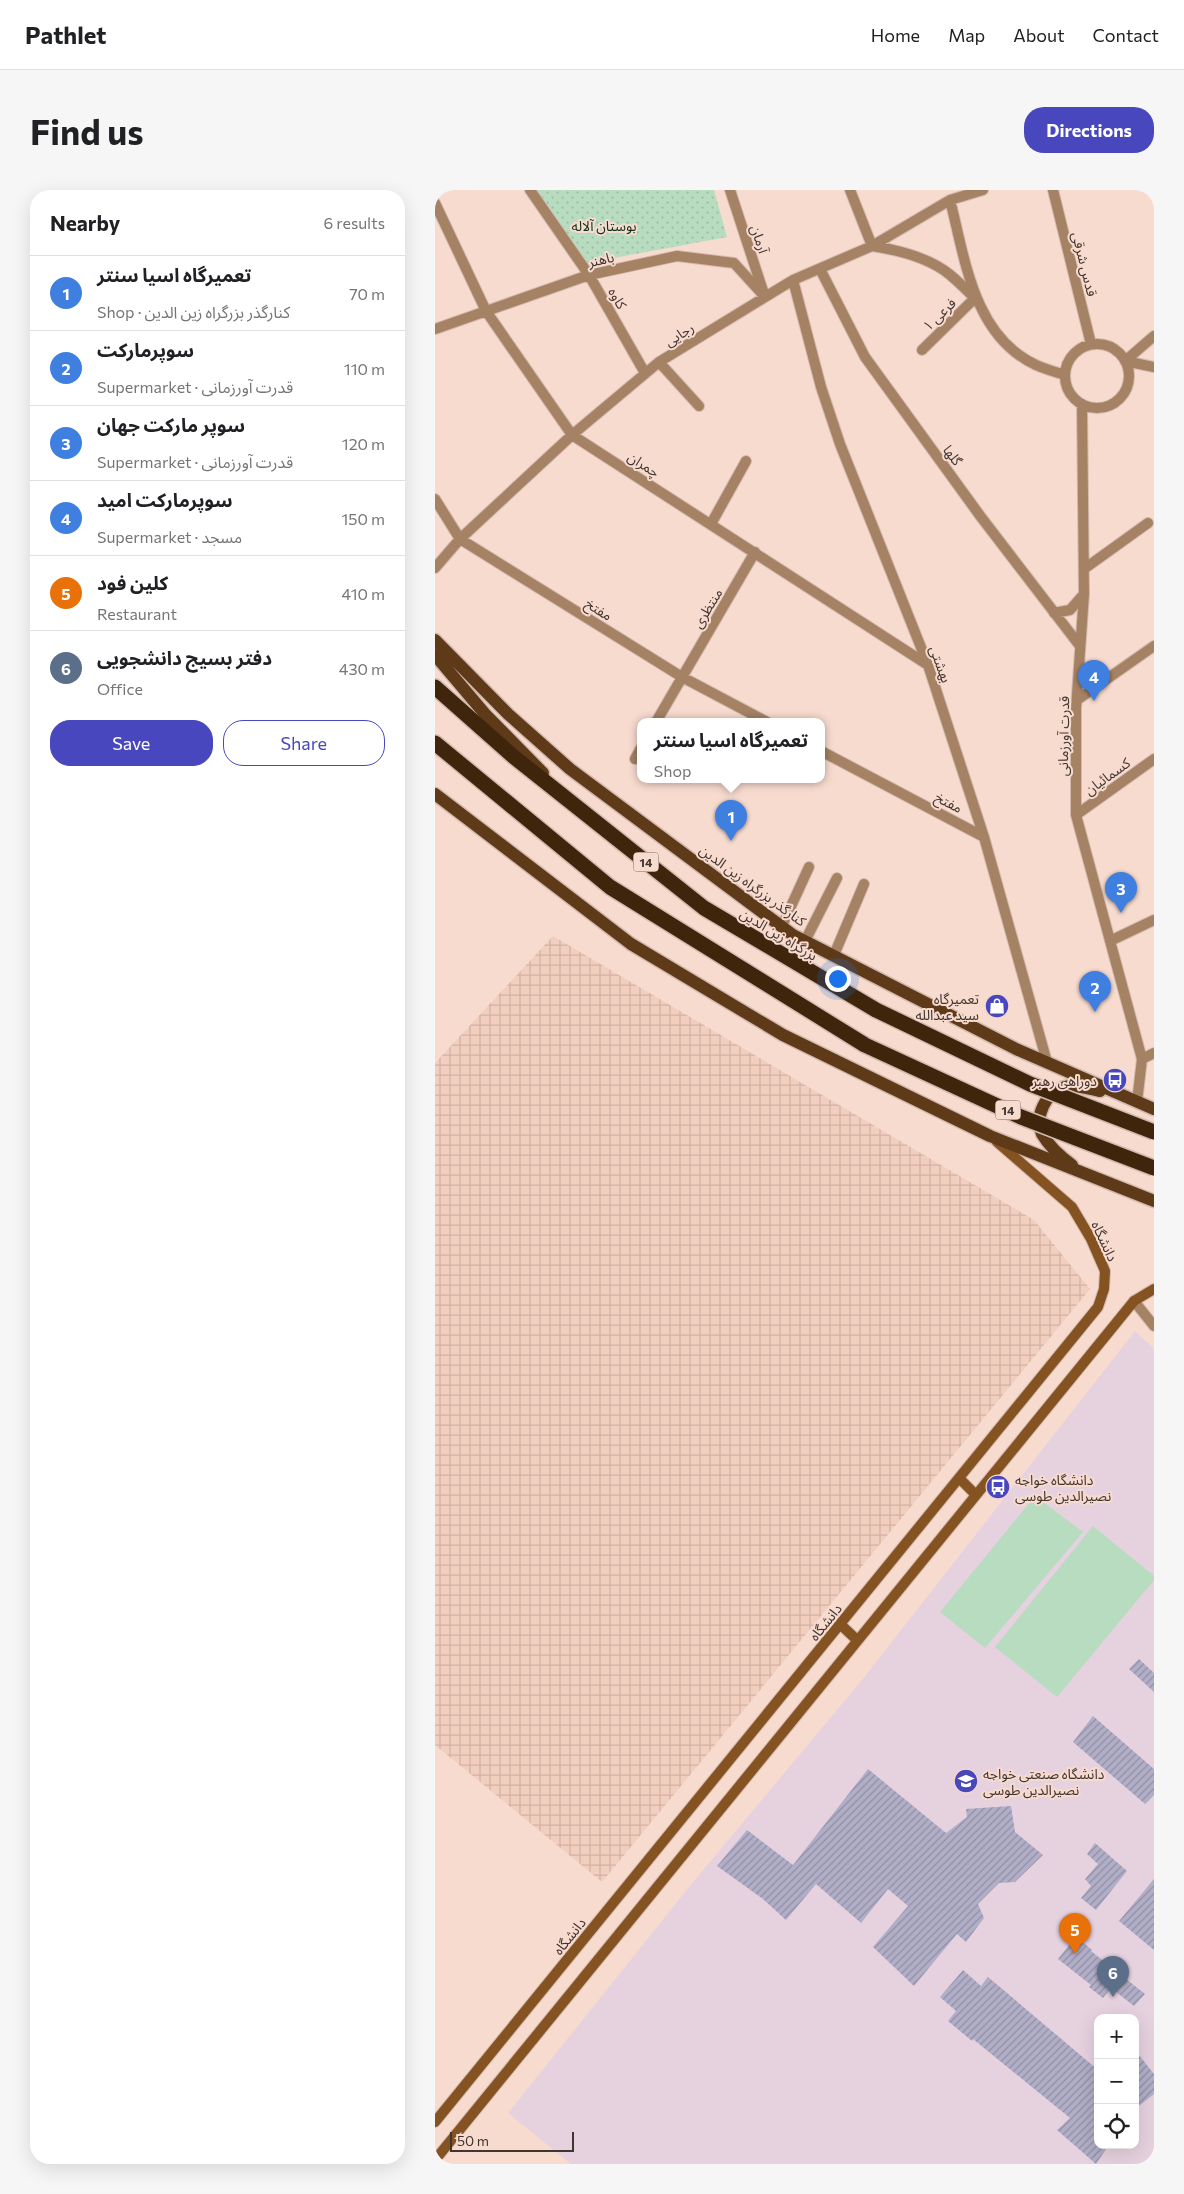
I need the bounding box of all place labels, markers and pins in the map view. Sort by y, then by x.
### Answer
pin: 4 [1078,660,1110,701]
pin: 1 [715,800,747,841]
pin: 3 [1105,872,1137,913]
pin: 2 [1079,971,1111,1012]
place label: تعمیرگاه سید عبدالله [915,990,979,1023]
shop icon: تعمیرگاه سید عبدالله [984,993,1010,1019]
bus stop icon: دوراهی رهبر [1102,1067,1128,1093]
place label: دوراهی رهبر [1031,1072,1097,1090]
place label: دانشگاه خواجه نصیرالدین طوسی [1015,1471,1112,1505]
bus stop icon: دانشگاه خواجه نصیرالدین طوسی [985,1474,1011,1500]
place label: دانشگاه صنعتی خواجه نصیرالدین طوسی [983,1765,1105,1799]
school or university icon: دانشگاه صنعتی خواجه نصیرالدین طوسی [953,1768,979,1794]
pin: 5 [1059,1913,1091,1954]
pin: 6 [1097,1956,1129,1997]

